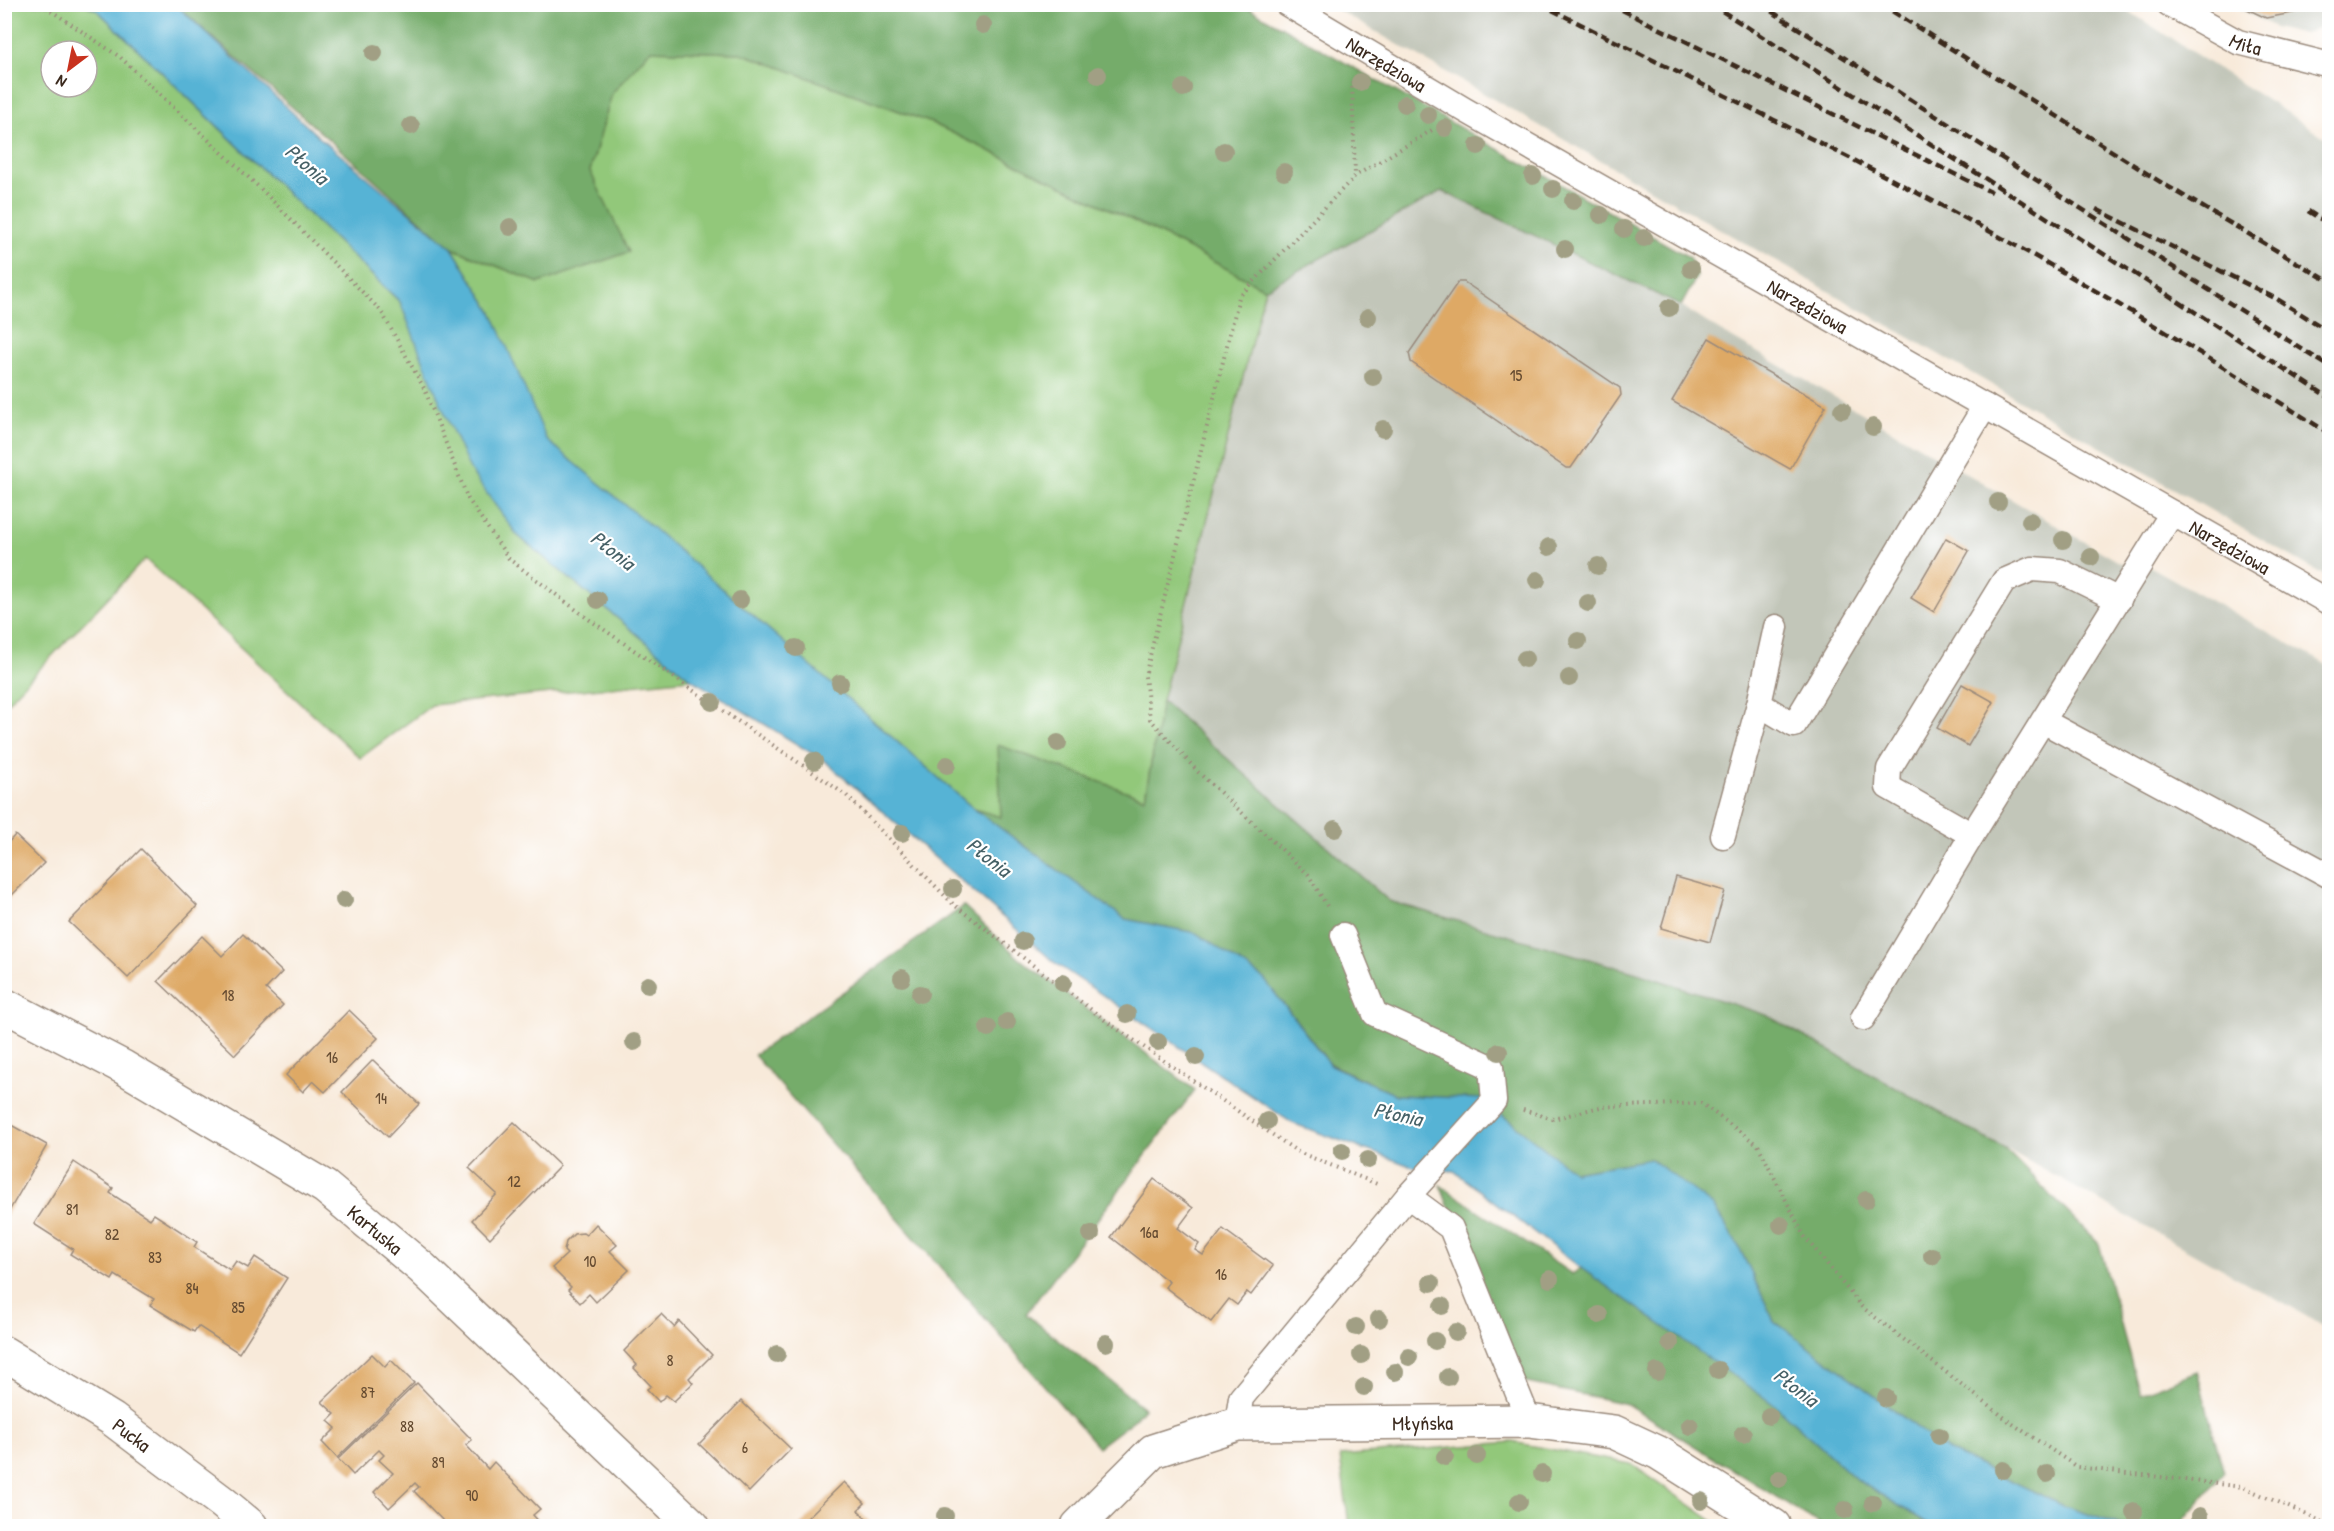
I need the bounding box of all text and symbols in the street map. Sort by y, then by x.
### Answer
street label: Miła [2225,26,2265,61]
street label: Narzędziowa [1342,29,1432,98]
north arrow [39,39,99,99]
text: N [51,70,70,93]
water label: Płonia [279,137,337,193]
street label: Narzędziowa [1763,272,1853,339]
house number: 15 [1510,364,1523,386]
street label: Narzędziowa [2185,512,2276,580]
water label: Płonia [585,523,643,578]
water label: Płonia [961,830,1019,885]
house number: 18 [222,984,234,1006]
house number: 16 [326,1046,338,1068]
house number: 14 [375,1087,387,1109]
water label: Płonia [1371,1095,1428,1134]
house number: 12 [507,1170,521,1192]
house number: 81 [66,1198,79,1220]
street label: Kartuska [342,1198,409,1260]
house number: 16a [1140,1221,1158,1243]
house number: 82 [105,1223,120,1245]
house number: 83 [148,1246,162,1268]
house number: 10 [584,1250,596,1272]
house number: 16 [1215,1263,1227,1285]
house number: 84 [186,1277,198,1299]
house number: 85 [231,1296,245,1318]
house number: 8 [667,1349,674,1371]
water label: Płonia [1768,1361,1826,1415]
house number: 87 [361,1381,375,1403]
street label: Młyńska [1392,1408,1453,1436]
street label: Pucka [108,1411,157,1458]
house number: 88 [400,1415,414,1437]
house number: 6 [742,1436,748,1458]
house number: 89 [432,1451,445,1473]
house number: 90 [465,1484,479,1506]

